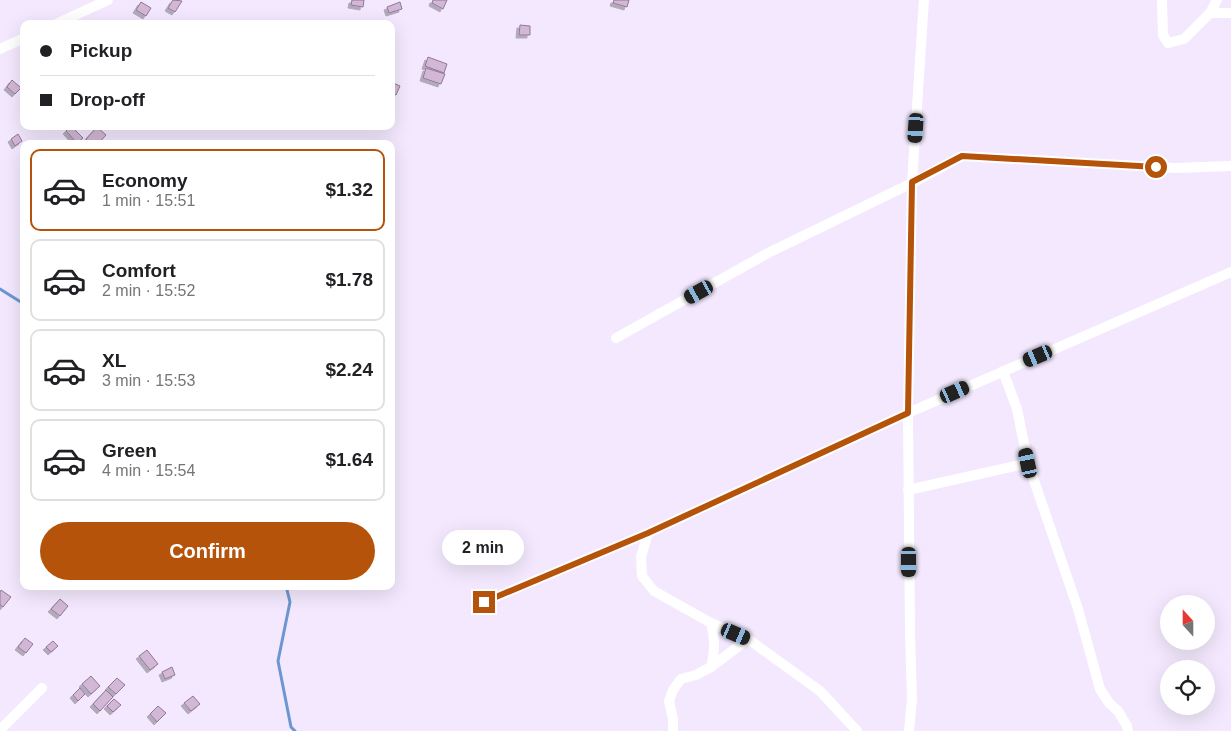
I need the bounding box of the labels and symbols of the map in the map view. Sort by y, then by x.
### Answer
car [907,113,924,143]
route start [1145,156,1167,178]
car [682,278,715,306]
car [1021,343,1054,369]
car [938,379,971,405]
car [1017,447,1038,479]
callout: 2 min [443,530,525,564]
car [901,547,916,577]
route end [473,591,495,613]
north arrow [1160,595,1215,650]
car [719,621,752,647]

